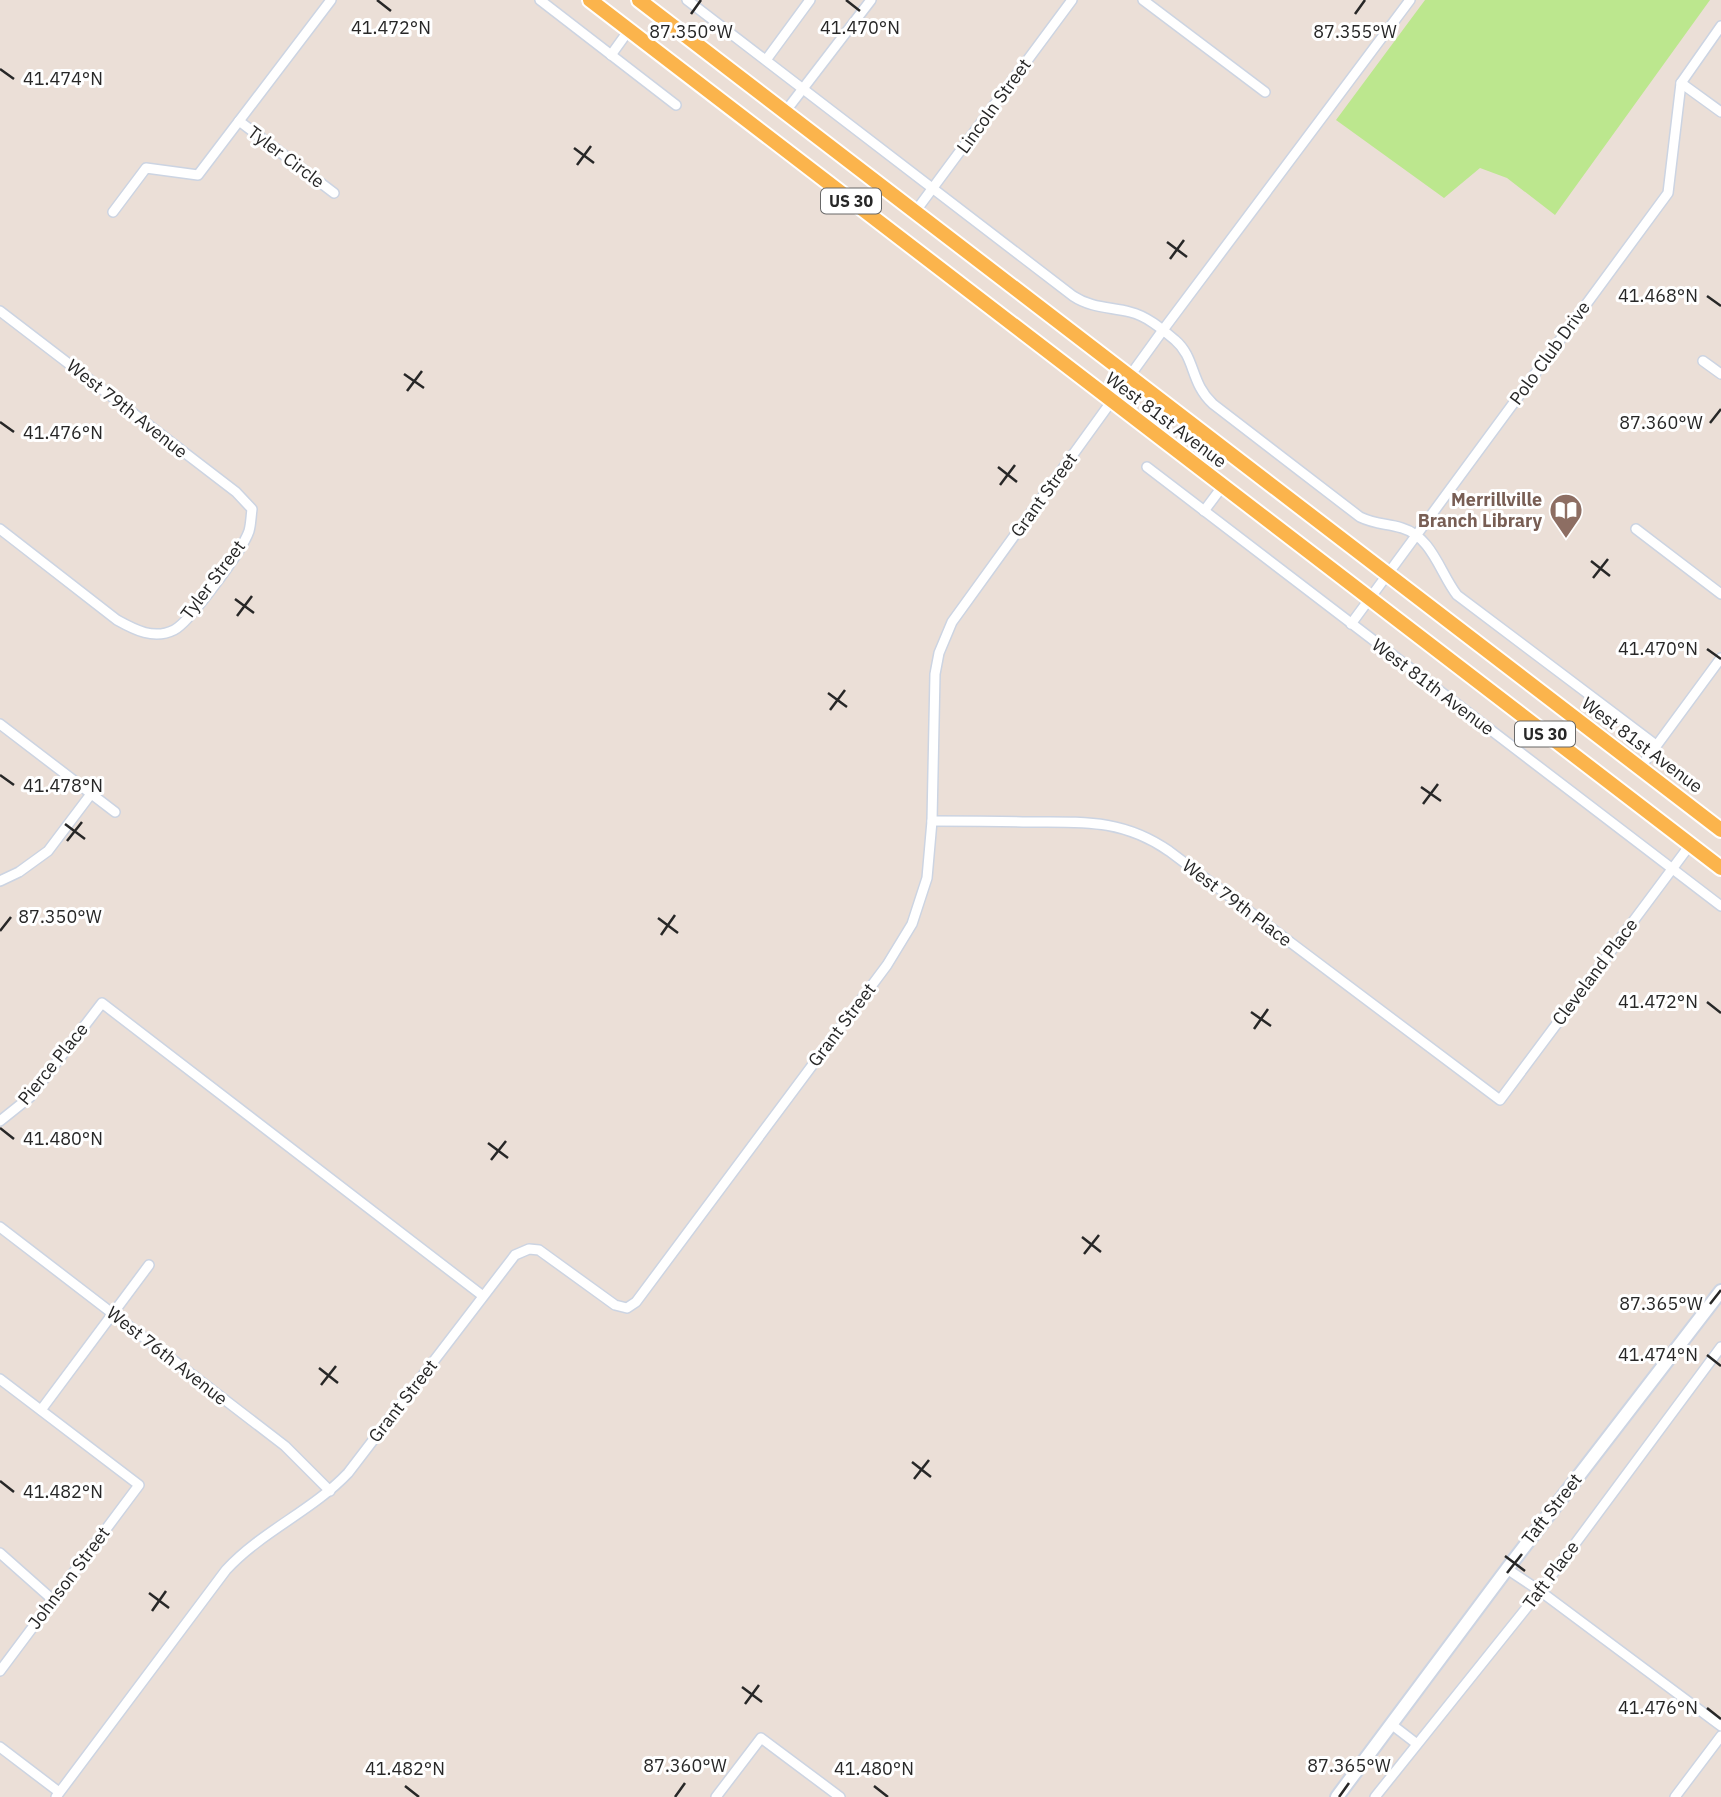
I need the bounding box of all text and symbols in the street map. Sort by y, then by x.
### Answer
text: 41.472°N [351,16,431,39]
text: 41.470°N [820,16,900,39]
text: 87.350°W [649,20,733,43]
text: 87.355°W [1313,20,1397,43]
street label: Lincoln Street [952,54,1036,158]
text: 41.474°N [23,67,103,90]
street label: Tyler Circle [243,120,329,193]
road number: US 30 [821,188,881,214]
text: 41.468°N [1618,284,1698,307]
street label: Polo Club Drive [1504,296,1595,409]
street label: West 79th Avenue [62,354,193,463]
street label: West 81st Avenue [1101,367,1232,473]
text: 87.360°W [1619,411,1703,434]
text: 41.476°N [23,421,103,444]
street label: Grant Street [1005,448,1082,541]
place label: Merrillville Branch Library [1418,488,1542,532]
library icon: Merrillville Branch Library [1547,491,1585,540]
street label: Tyler Street [175,535,250,624]
street label: West 81th Avenue [1368,633,1499,740]
text: 41.470°N [1618,637,1698,660]
street label: West 81st Avenue [1577,692,1708,798]
road number: US 30 [1515,722,1575,747]
text: 41.478°N [23,774,103,797]
street label: West 79th Place [1178,854,1297,951]
text: 87.350°W [18,905,102,928]
street label: Cleveland Place [1547,914,1642,1030]
street label: Grant Street [803,978,881,1071]
text: 41.472°N [1618,990,1698,1013]
street label: Pierce Place [12,1018,93,1109]
text: 41.480°N [23,1127,103,1150]
text: 87.365°W [1619,1292,1703,1315]
street label: West 76th Avenue [102,1301,233,1410]
text: 41.474°N [1618,1343,1698,1366]
street label: Grant Street [363,1355,442,1447]
street label: Taft Street [1517,1468,1587,1549]
text: 41.482°N [23,1480,103,1503]
street label: Johnson Street [23,1522,115,1633]
street label: Taft Place [1518,1536,1584,1613]
text: 41.476°N [1618,1696,1698,1719]
text: 87.360°W [643,1754,727,1777]
text: 87.365°W [1307,1754,1391,1777]
text: 41.482°N [365,1757,445,1780]
text: 41.480°N [834,1757,914,1780]

